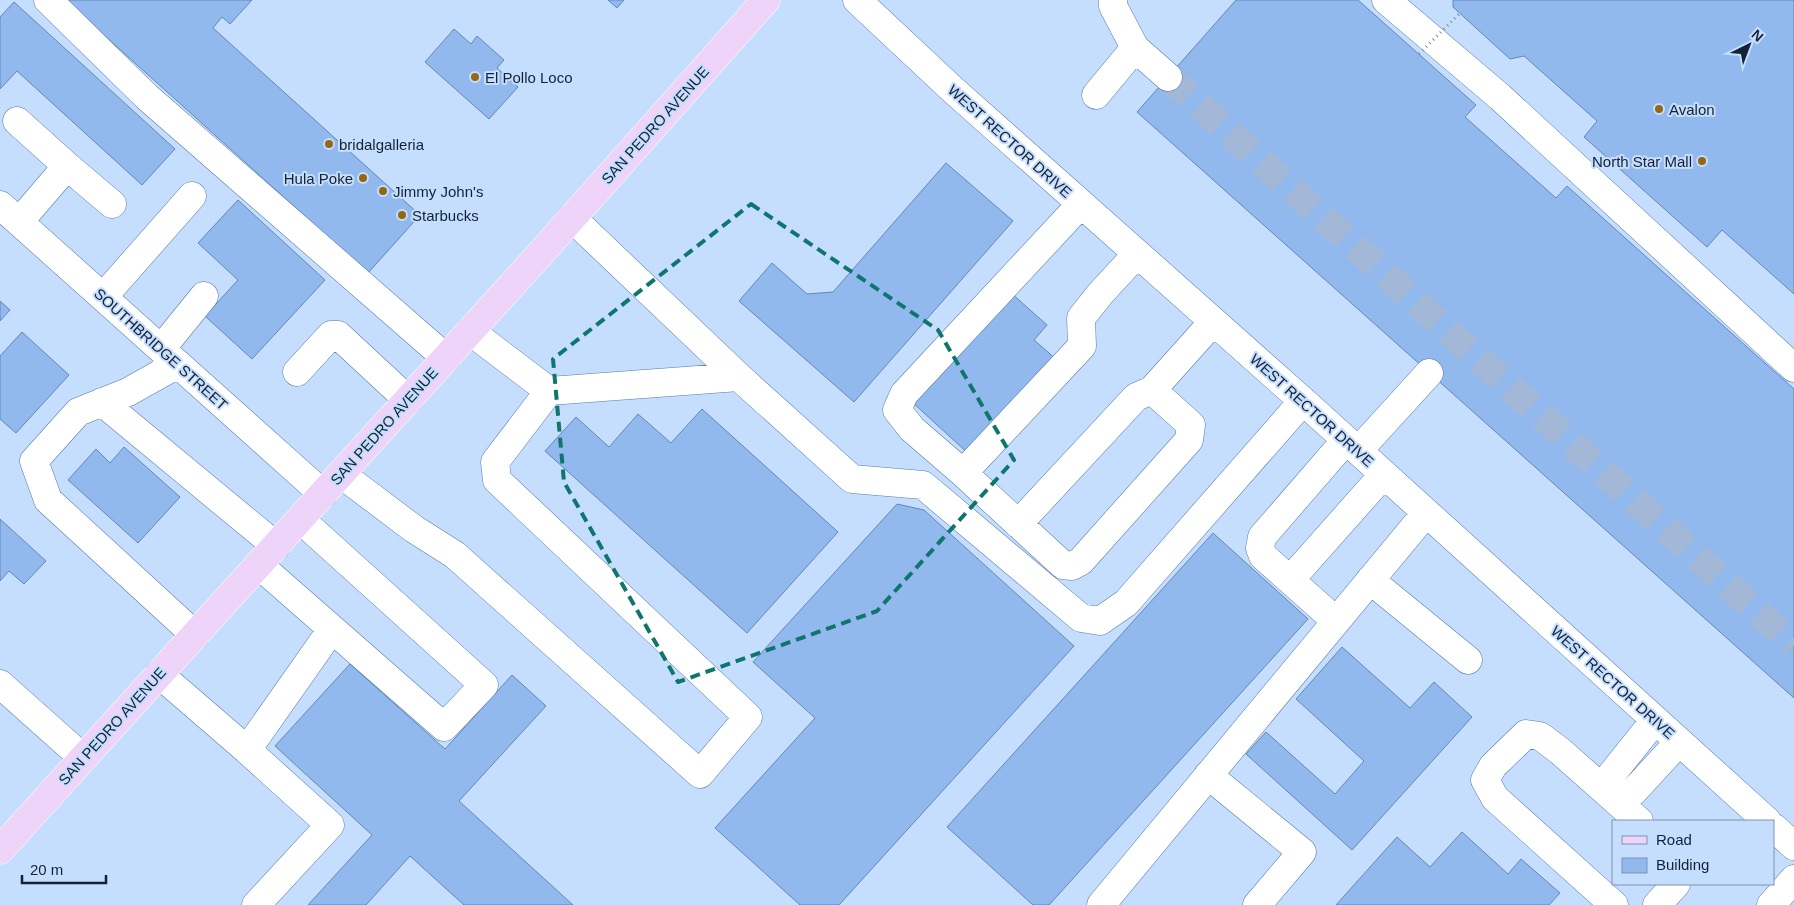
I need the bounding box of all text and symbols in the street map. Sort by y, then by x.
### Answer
north arrow [1724,20,1774,70]
text: N [1749,26,1767,45]
street label: SAN PEDRO AVENUE [598,63,712,187]
place label: El Pollo Loco [485,69,573,86]
marker: El Pollo Loco [469,71,481,83]
street label: WEST RECTOR DRIVE [945,81,1075,201]
place label: Avalon [1669,101,1715,118]
marker: Avalon [1653,103,1665,115]
place label: bridalgalleria [339,136,425,153]
marker: bridalgalleria [323,138,335,150]
place label: North Star Mall [1592,153,1692,170]
marker: North Star Mall [1696,155,1708,167]
place label: Hula Poke [284,170,353,187]
marker: Hula Poke [357,172,369,184]
place label: Jimmy John's [393,183,483,200]
marker: Jimmy John's [377,185,389,197]
place label: Starbucks [412,207,479,224]
marker: Starbucks [396,209,408,221]
street label: SOUTHBRIDGE STREET [91,285,231,413]
street label: WEST RECTOR DRIVE [1247,350,1377,470]
street label: SAN PEDRO AVENUE [327,364,441,488]
street label: WEST RECTOR DRIVE [1548,622,1678,742]
street label: SAN PEDRO AVENUE [55,664,169,788]
legend [1612,820,1774,885]
text: Road [1656,831,1692,848]
scale bar [22,852,106,884]
text: Building [1656,856,1709,873]
text: 20 m [30,861,63,878]

